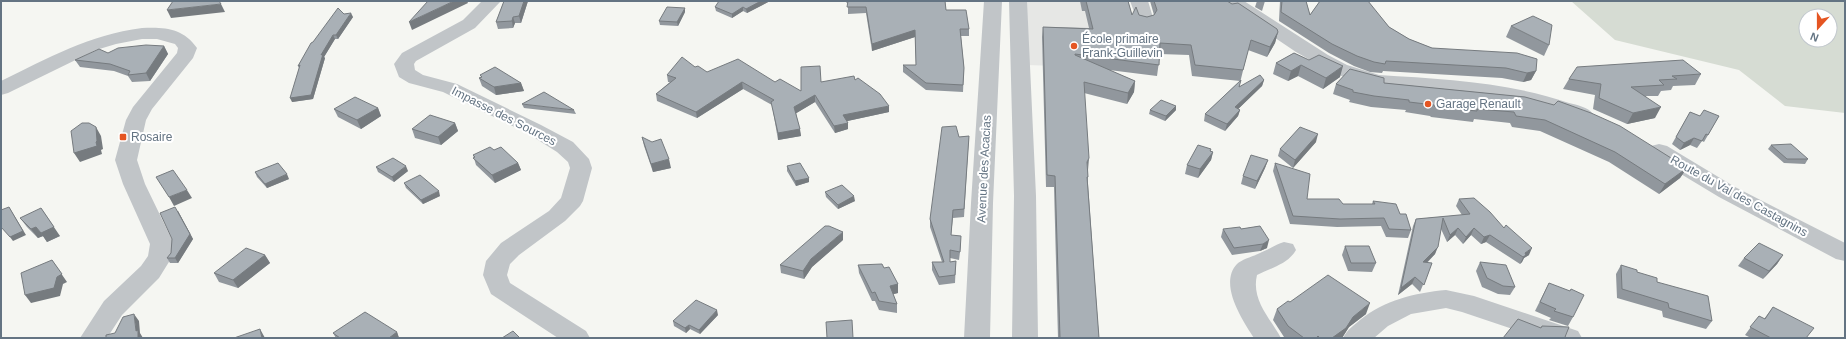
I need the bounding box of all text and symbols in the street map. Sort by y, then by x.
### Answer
north arrow [1798,8,1838,48]
text: N [1809,30,1820,44]
place label: École primaire Frank-Guillevin [1082,31,1163,60]
marker: École primaire Frank-Guillevin [1069,41,1079,51]
street label: Impasse des Sources [449,84,559,148]
place label: Garage Renault [1436,97,1521,111]
marker: Garage Renault [1423,99,1433,109]
street label: Avenue des Acacias [974,115,994,223]
place label: Rosaire [131,130,173,144]
marker: Rosaire [118,132,128,142]
street label: Route du Val des Castagnins [1668,152,1810,240]

